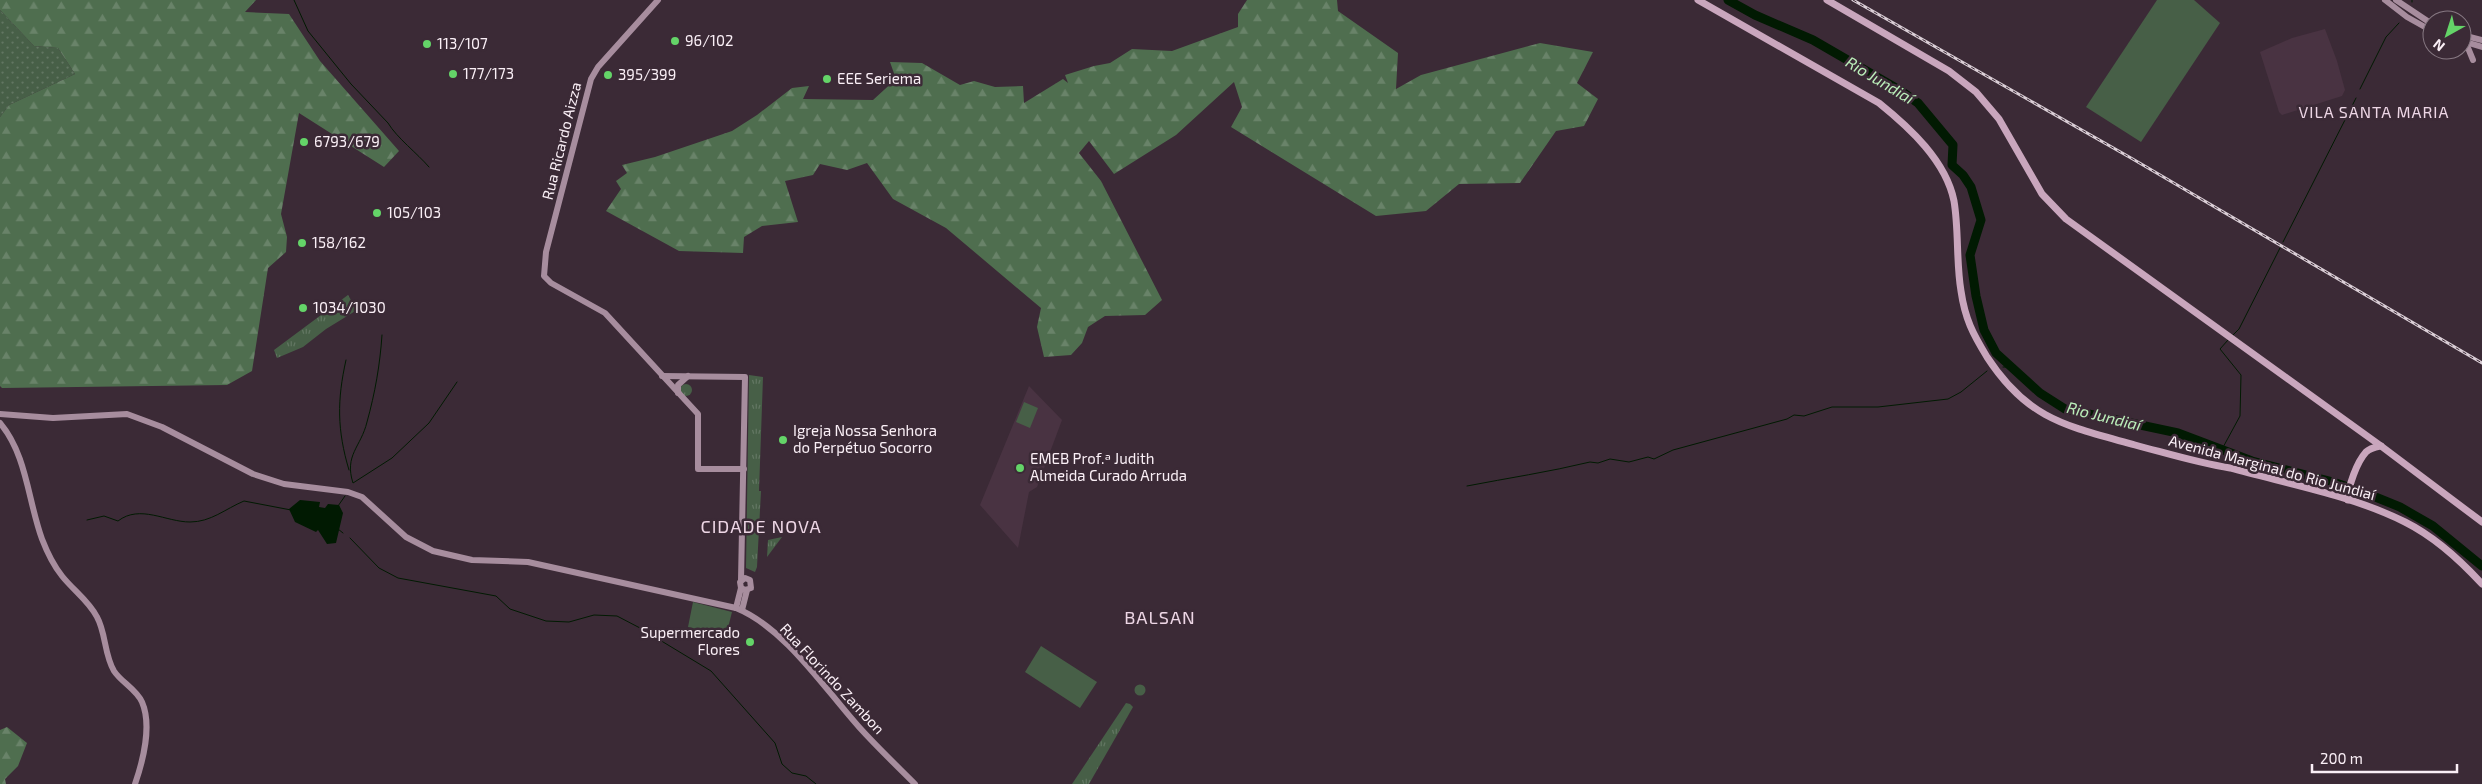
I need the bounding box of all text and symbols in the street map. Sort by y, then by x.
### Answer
north arrow [2422,10,2472,60]
place label: 96/102 [685,31,733,49]
place label: 113/107 [437,34,488,52]
marker: 96/102 [669,35,681,47]
text: N [2429,36,2448,55]
marker: 113/107 [421,38,433,50]
water label: Rio Jundiaí [1843,52,1920,108]
place label: 177/173 [463,64,514,82]
place label: 395/399 [618,65,676,83]
marker: 177/173 [447,68,459,80]
marker: 395/399 [602,69,614,81]
place label: EEE Seriema [837,69,921,87]
marker: EEE Seriema [821,73,833,85]
street label: Rua Ricardo Aizza [538,80,584,201]
district label: VILA SANTA MARIA [2298,102,2450,121]
place label: 6793/679 [314,132,380,150]
marker: 6793/679 [298,136,310,148]
place label: 105/103 [387,203,441,221]
marker: 105/103 [371,207,383,219]
place label: 158/162 [312,233,366,251]
marker: 158/162 [296,237,308,249]
place label: 1034/1030 [313,298,386,316]
marker: 1034/1030 [297,302,309,314]
water label: Rio Jundiaí [2065,397,2145,434]
place label: Igreja Nossa Senhora do Perpétuo Socorro [793,421,937,456]
street label: Avenida Marginal do Rio Jundiaí [2167,431,2379,504]
marker: Igreja Nossa Senhora do Perpétuo Socorro [777,434,789,446]
place label: EMEB Prof.ª Judith Almeida Curado Arruda [1030,449,1187,484]
marker: EMEB Prof.ª Judith Almeida Curado Arruda [1014,462,1026,474]
district label: CIDADE NOVA [700,515,822,537]
district label: BALSAN [1124,606,1196,628]
street label: Rua Florindo Zambon [777,619,889,737]
place label: Supermercado Flores [641,623,740,658]
marker: Supermercado Flores [744,636,756,648]
scale bar [2312,742,2457,774]
text: 200 m [2320,749,2363,767]

